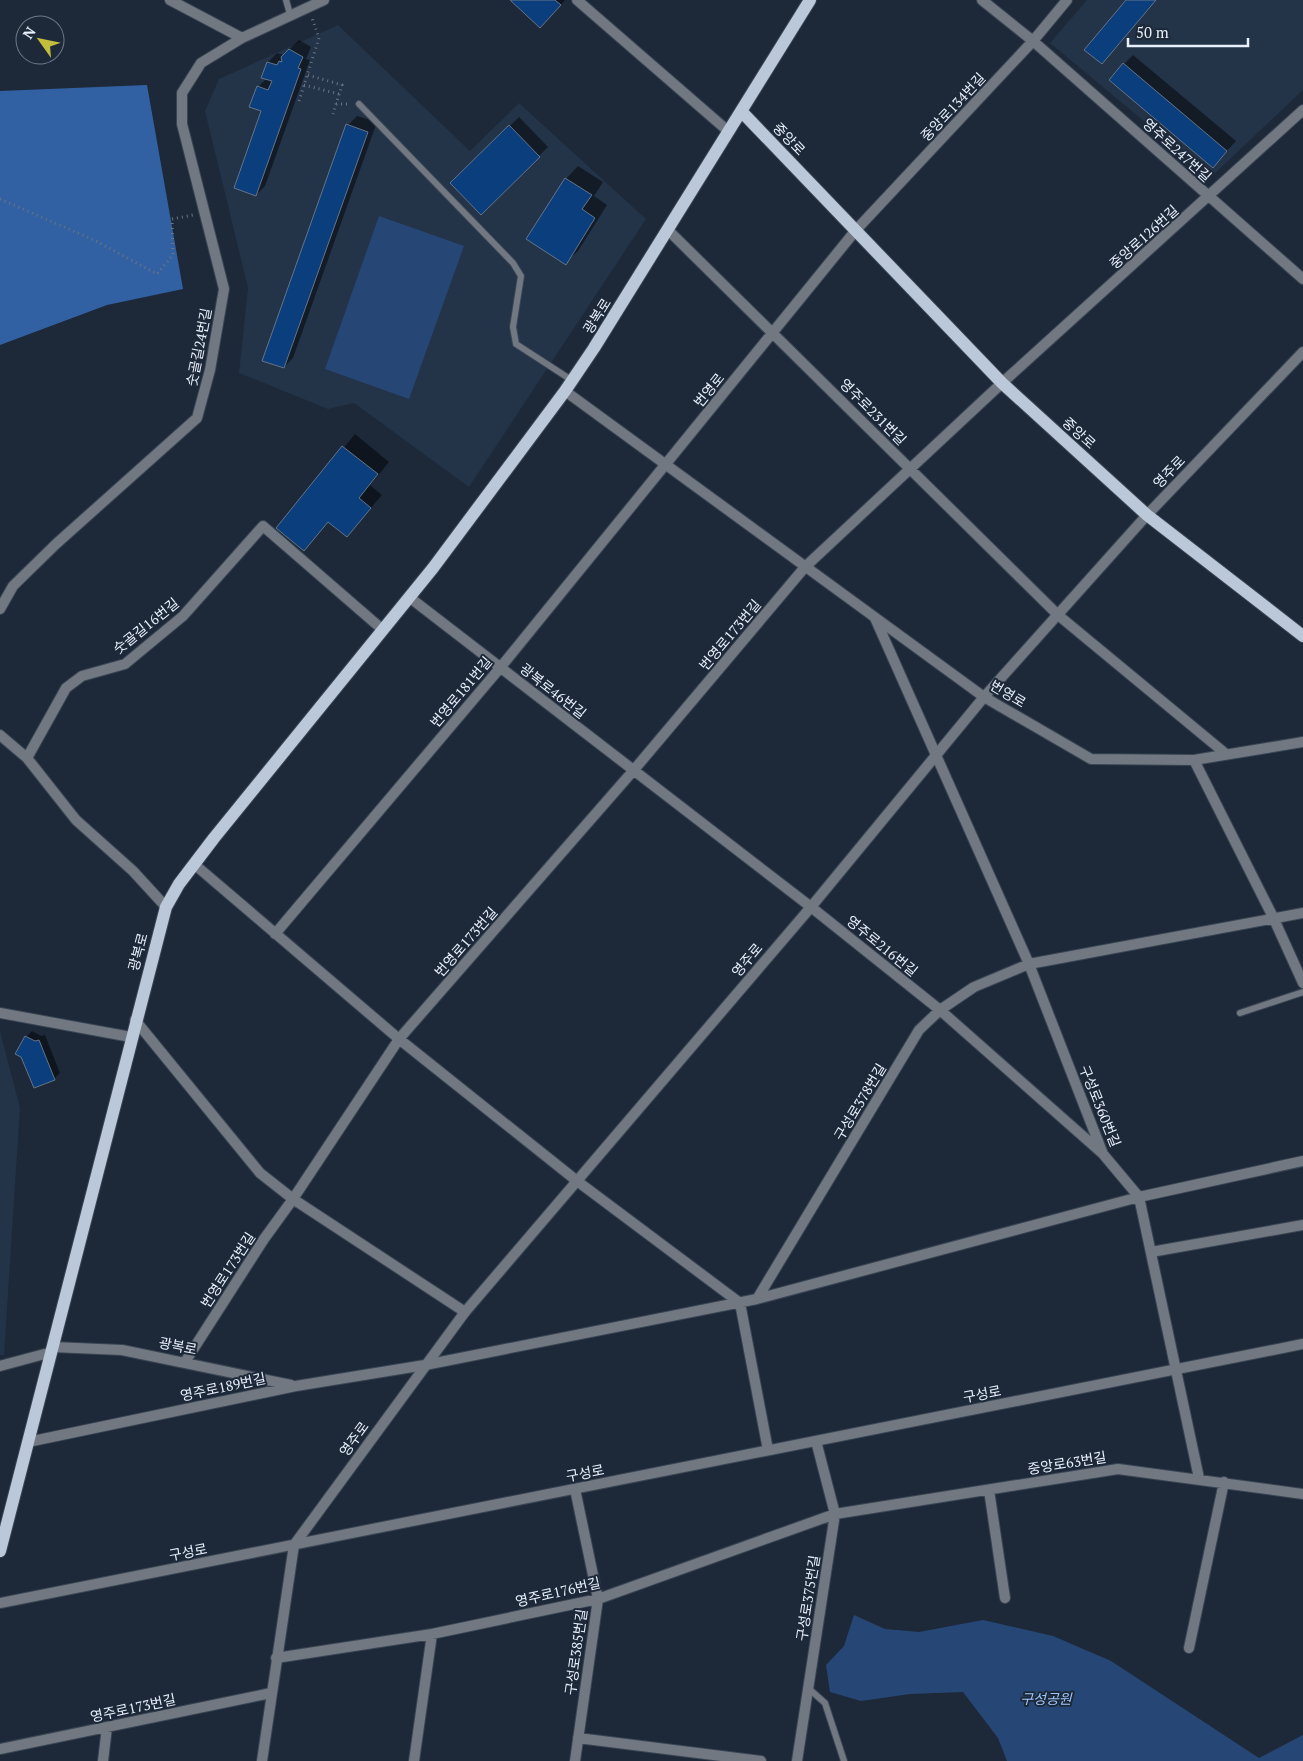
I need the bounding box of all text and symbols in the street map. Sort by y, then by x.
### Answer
north arrow [15,15,65,65]
scale bar [1128,15,1248,47]
text: 50 m [1136,22,1169,42]
text: N [18,23,40,42]
street label: 중앙로134번길 [916,68,989,145]
street label: 영주로247번길 [1139,114,1216,186]
street label: 중앙로 [769,118,810,159]
street label: 중앙로126번길 [1105,201,1182,273]
street label: 광복로 [578,294,615,337]
street label: 숫골길24번길 [182,306,215,388]
street label: 번영로 [689,369,728,411]
street label: 영주로231번길 [836,374,911,449]
street label: 중앙로 [1059,413,1100,453]
street label: 영주로 [1148,451,1189,492]
street label: 숫골길16번길 [109,593,182,658]
street label: 번영로173번길 [694,595,765,674]
street label: 번영로181번길 [425,652,496,731]
street label: 광복로46번길 [516,659,590,723]
street label: 번영로 [987,675,1030,712]
street label: 번영로173번길 [430,903,501,981]
street label: 영주로216번길 [843,911,922,980]
street label: 광복로 [123,931,152,973]
street label: 영주로 [727,939,766,981]
street label: 구성로378번길 [829,1060,890,1144]
street label: 구성로360번길 [1075,1062,1126,1150]
street label: 번영로173번길 [196,1228,259,1311]
street label: 광복로 [157,1332,199,1359]
street label: 영주로189번길 [178,1368,267,1405]
street label: 구성로 [961,1380,1003,1407]
street label: 영주로 [335,1417,373,1460]
street label: 중앙로63번길 [1026,1447,1108,1478]
street label: 구성로 [564,1459,606,1486]
street label: 구성로 [167,1538,209,1565]
street label: 구성로375번길 [791,1554,824,1642]
street label: 영주로176번길 [513,1572,602,1611]
street label: 구성로385번길 [560,1608,591,1696]
street label: 영주로173번길 [88,1689,177,1726]
park label: 구성공원 [1020,1689,1073,1708]

